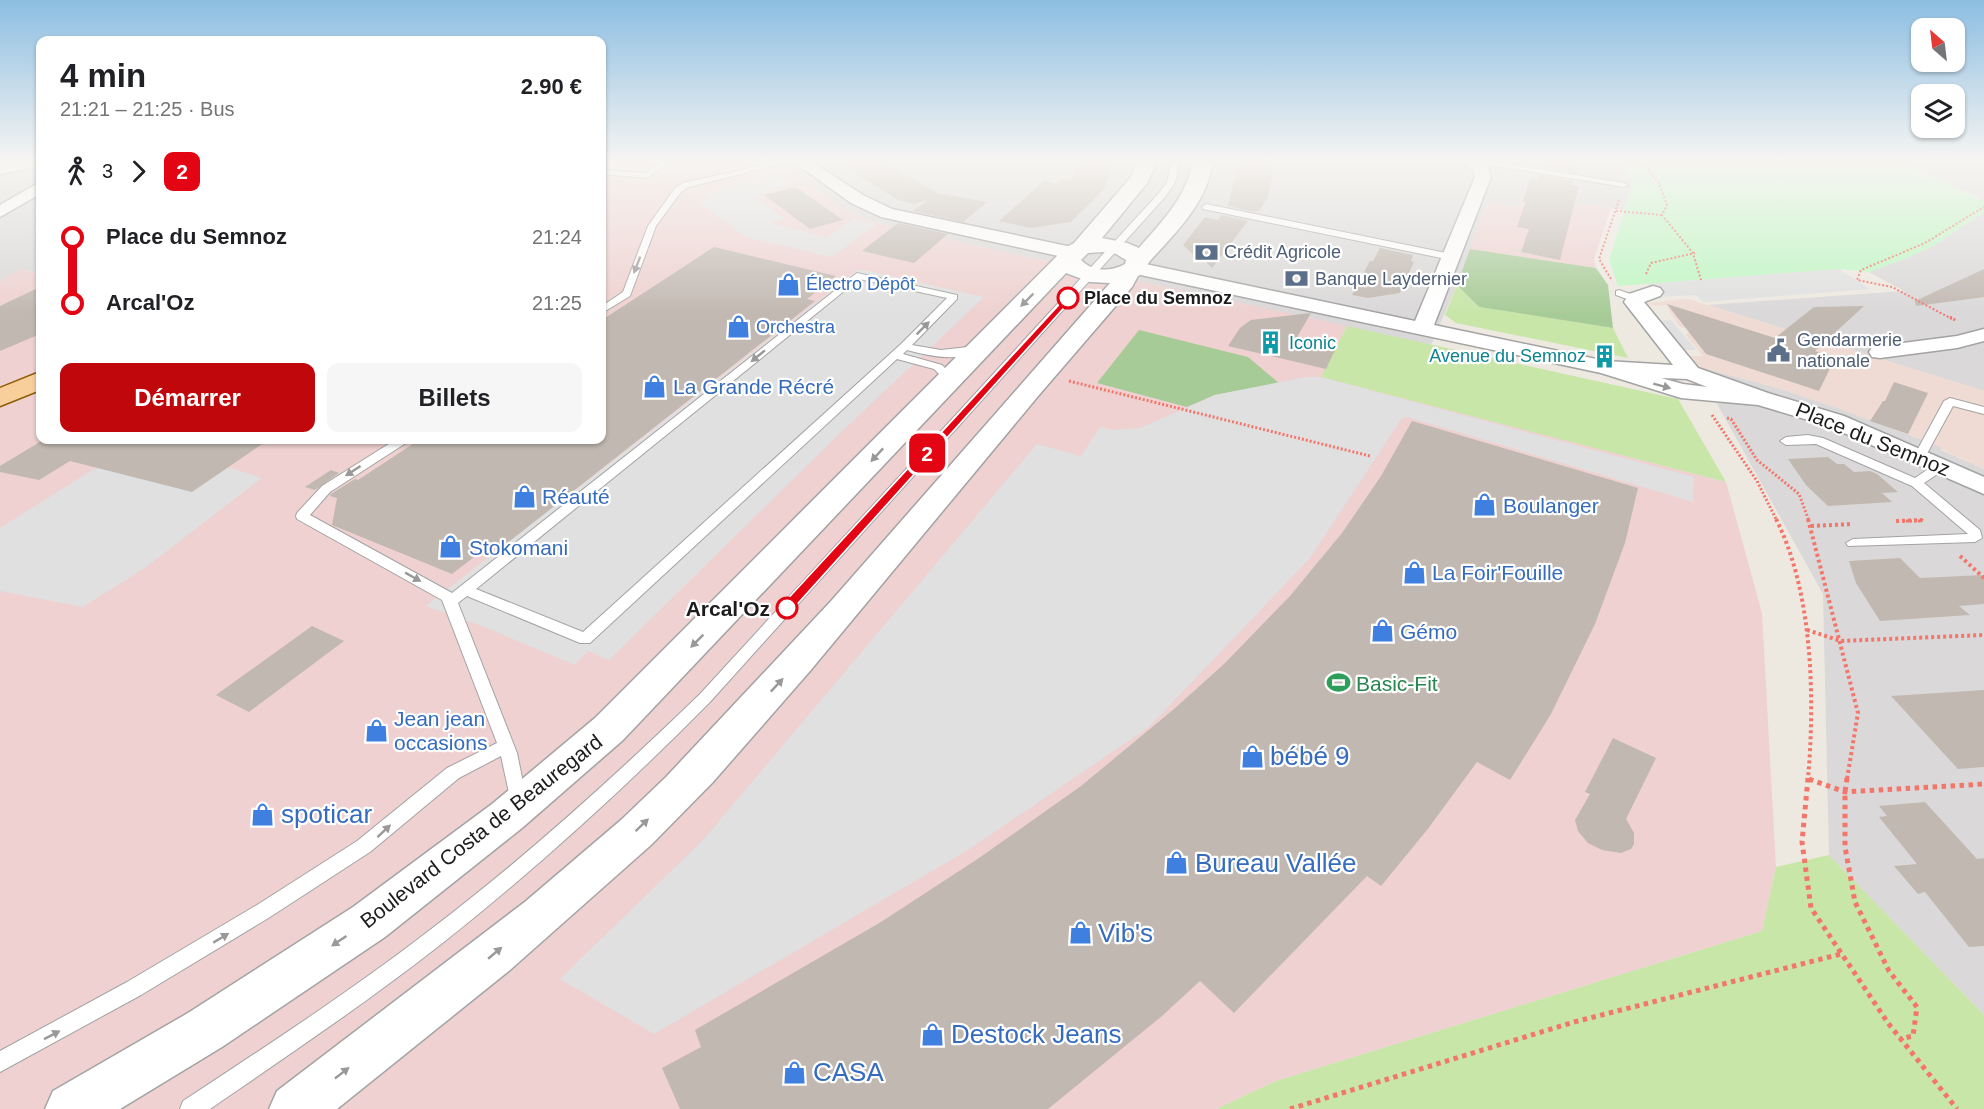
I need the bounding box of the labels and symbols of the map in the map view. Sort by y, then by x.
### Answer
north arrow [1911,18,1965,72]
bank icon: Crédit Agricole [1193,239,1219,265]
place label: Crédit Agricole [1224,242,1341,262]
one-way arrow [632,257,642,275]
bank icon: Banque Laydernier [1284,266,1310,292]
place label: Banque Laydernier [1315,269,1467,289]
shop icon: Électro Dépôt [775,271,801,297]
place label: Électro Dépôt [806,274,915,294]
marker: Place du Semnoz [1057,287,1079,309]
place label: Place du Semnoz [1084,288,1232,308]
one-way arrow [1020,292,1034,306]
shop icon: Orchestra [725,314,751,340]
place label: Orchestra [756,317,836,337]
one-way arrow [916,321,931,335]
building icon: Iconic [1258,330,1284,356]
place label: Gendarmerie nationale [1797,330,1902,371]
place label: Iconic [1289,333,1336,353]
public building icon: Gendarmerie nationale [1766,337,1792,363]
building icon: Avenue du Semnoz [1591,343,1617,369]
place label: Avenue du Semnoz [1429,346,1586,366]
one-way arrow [750,349,765,361]
shop icon: La Grande Récré [642,373,668,399]
place label: La Grande Récré [673,375,834,398]
one-way arrow [1653,382,1671,391]
street label: Place du Semnoz [1792,398,1954,480]
line badge: 2 [908,434,946,472]
one-way arrow [870,448,884,462]
one-way arrow [345,466,361,477]
shop icon: Réauté [511,483,537,509]
place label: Réauté [542,485,610,508]
shop icon: Boulanger [1472,492,1498,518]
place label: Boulanger [1503,494,1599,517]
shop icon: Stokomani [438,534,464,560]
place label: Stokomani [469,536,568,559]
shop icon: La Foir'Fouille [1401,559,1427,585]
place label: La Foir'Fouille [1432,561,1563,584]
one-way arrow [405,572,422,582]
place label: Arcal'Oz [686,597,770,620]
marker: Arcal'Oz [776,597,798,619]
shop icon: Gémo [1369,618,1395,644]
place label: Gémo [1400,620,1457,643]
one-way arrow [690,633,704,648]
sports icon: Basic-Fit [1325,670,1351,696]
place label: Basic-Fit [1356,672,1438,695]
one-way arrow [770,678,784,692]
place label: Jean jean occasions [394,707,487,754]
shop icon: Jean jean occasions [363,717,389,743]
street label: Boulevard Costa de Beauregard [356,730,606,932]
place label: bébé 9 [1270,741,1350,771]
shop icon: bébé 9 [1239,743,1265,769]
place label: spoticar [281,799,372,829]
shop icon: spoticar [250,801,276,827]
one-way arrow [635,819,649,833]
one-way arrow [376,825,391,838]
place label: Bureau Vallée [1195,848,1356,878]
shop icon: Bureau Vallée [1164,850,1190,876]
place label: Vib's [1098,918,1153,948]
shop icon: Vib's [1067,920,1093,946]
one-way arrow [213,933,230,943]
one-way arrow [332,935,348,947]
one-way arrow [487,946,503,959]
place label: Destock Jeans [951,1019,1122,1049]
shop icon: Destock Jeans [920,1021,946,1047]
one-way arrow [43,1030,60,1039]
place label: CASA [813,1057,884,1087]
shop icon: CASA [782,1059,808,1085]
one-way arrow [334,1068,349,1080]

